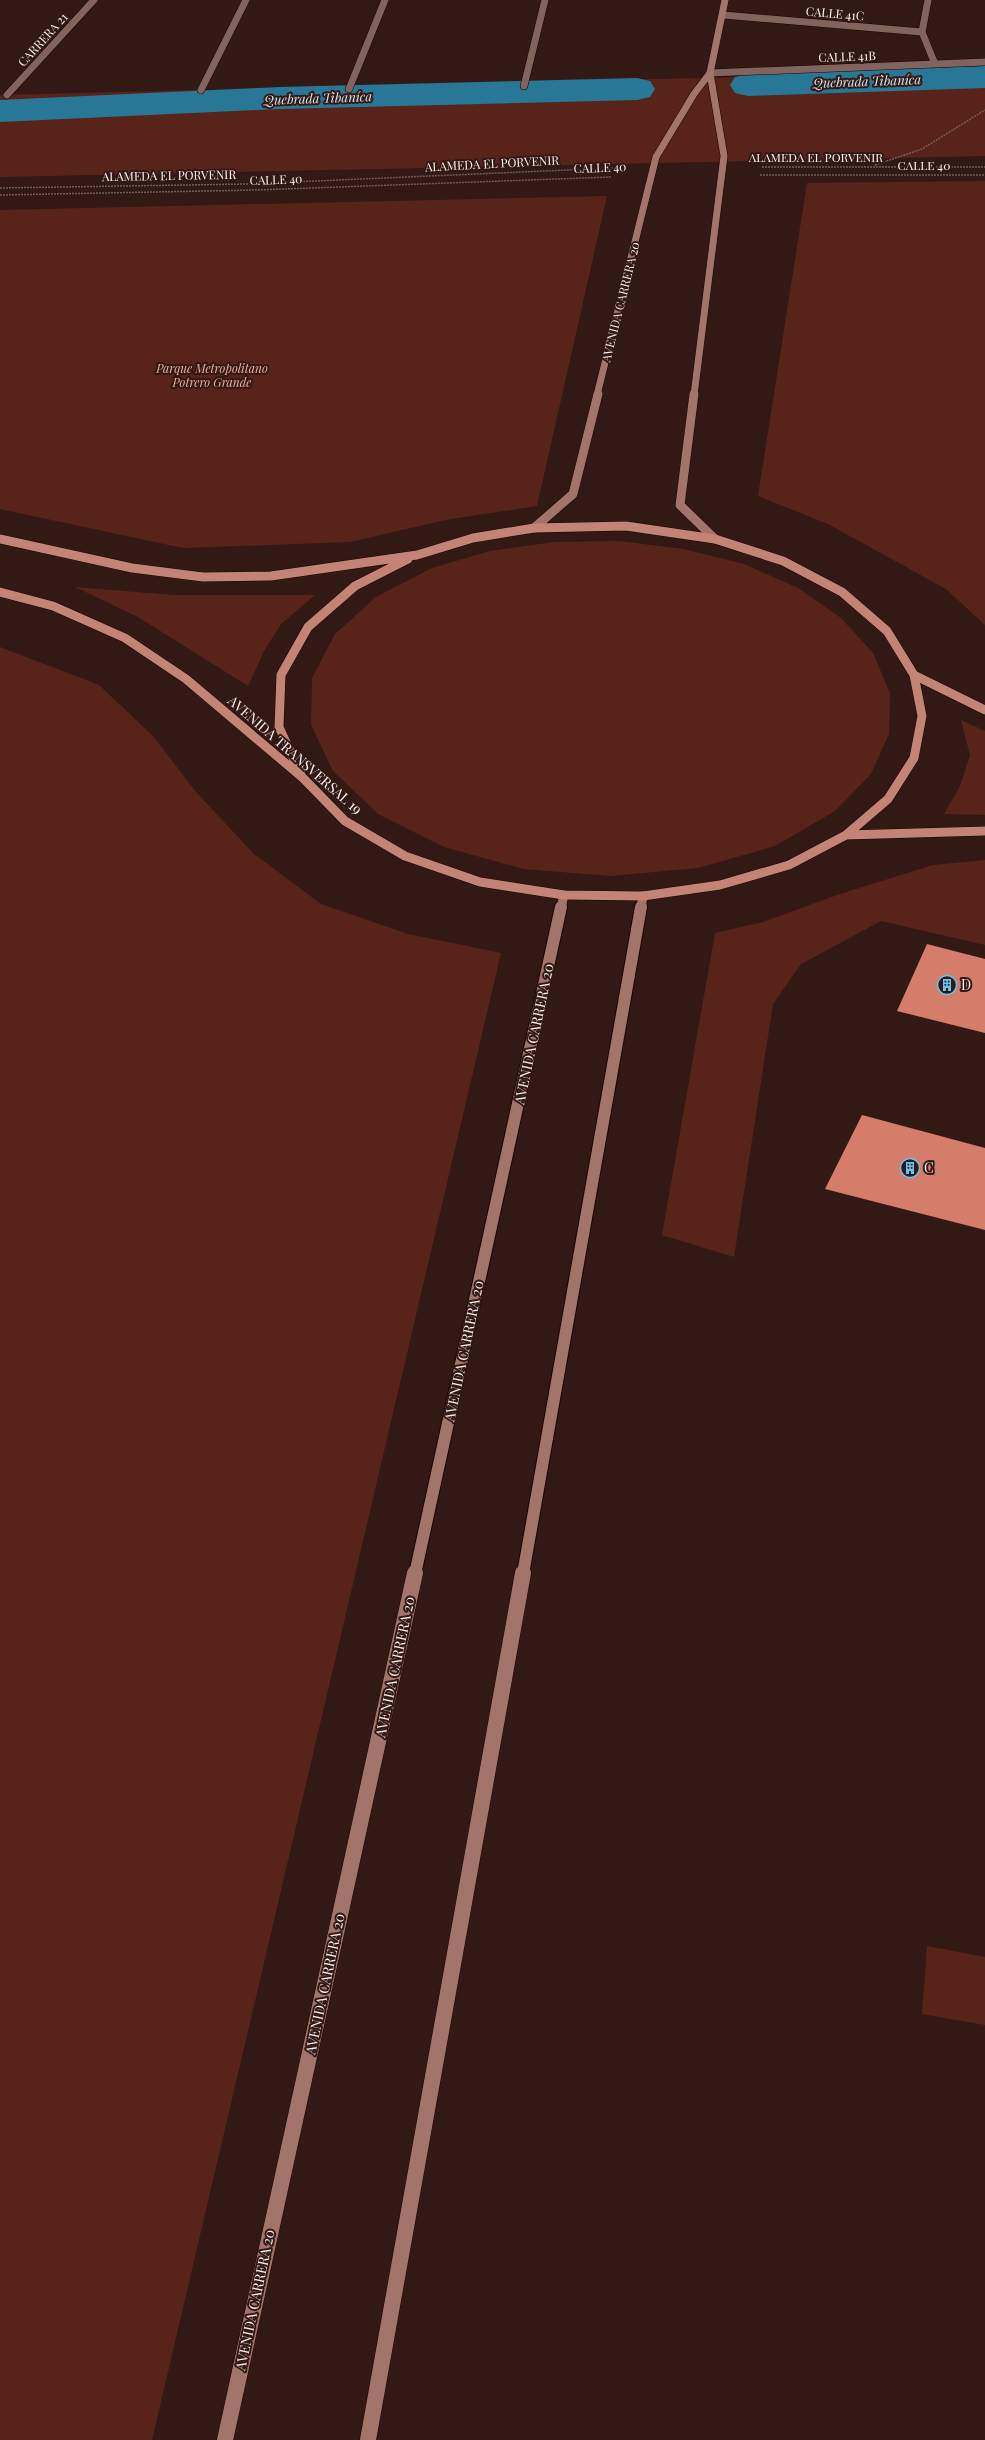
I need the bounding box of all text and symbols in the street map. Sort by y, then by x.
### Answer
street label: CALLE 41C [805,2,865,24]
street label: CARRERA 21 [14,9,71,70]
street label: CALLE 41B [818,47,876,65]
water label: Quebrada Tibaníca [812,70,922,91]
water label: Quebrada Tibaníca [263,87,373,108]
street label: ALAMEDA EL PORVENIR [748,149,883,165]
street label: ALAMEDA EL PORVENIR [423,151,560,175]
street label: CALLE 40 [898,157,950,173]
street label: CALLE 40 [573,158,627,176]
street label: ALAMEDA EL PORVENIR [101,166,236,184]
street label: CALLE 40 [249,170,303,188]
street label: AVENIDA CARRERA 20 [597,240,643,364]
park label: Parque Metropolitano Potrero Grande [155,360,268,390]
street label: AVENIDA TRANSVERSAL 19 [223,690,367,818]
street label: AVENIDA CARRERA 20 [509,962,558,1107]
building icon: D [936,974,958,996]
place label: D [961,975,971,994]
building icon: C [899,1157,921,1179]
place label: C [924,1158,934,1177]
street label: AVENIDA CARRERA 20 [439,1279,488,1424]
street label: AVENIDA CARRERA 20 [370,1595,419,1740]
street label: AVENIDA CARRERA 20 [300,1912,349,2057]
street label: AVENIDA CARRERA 20 [230,2228,279,2373]

